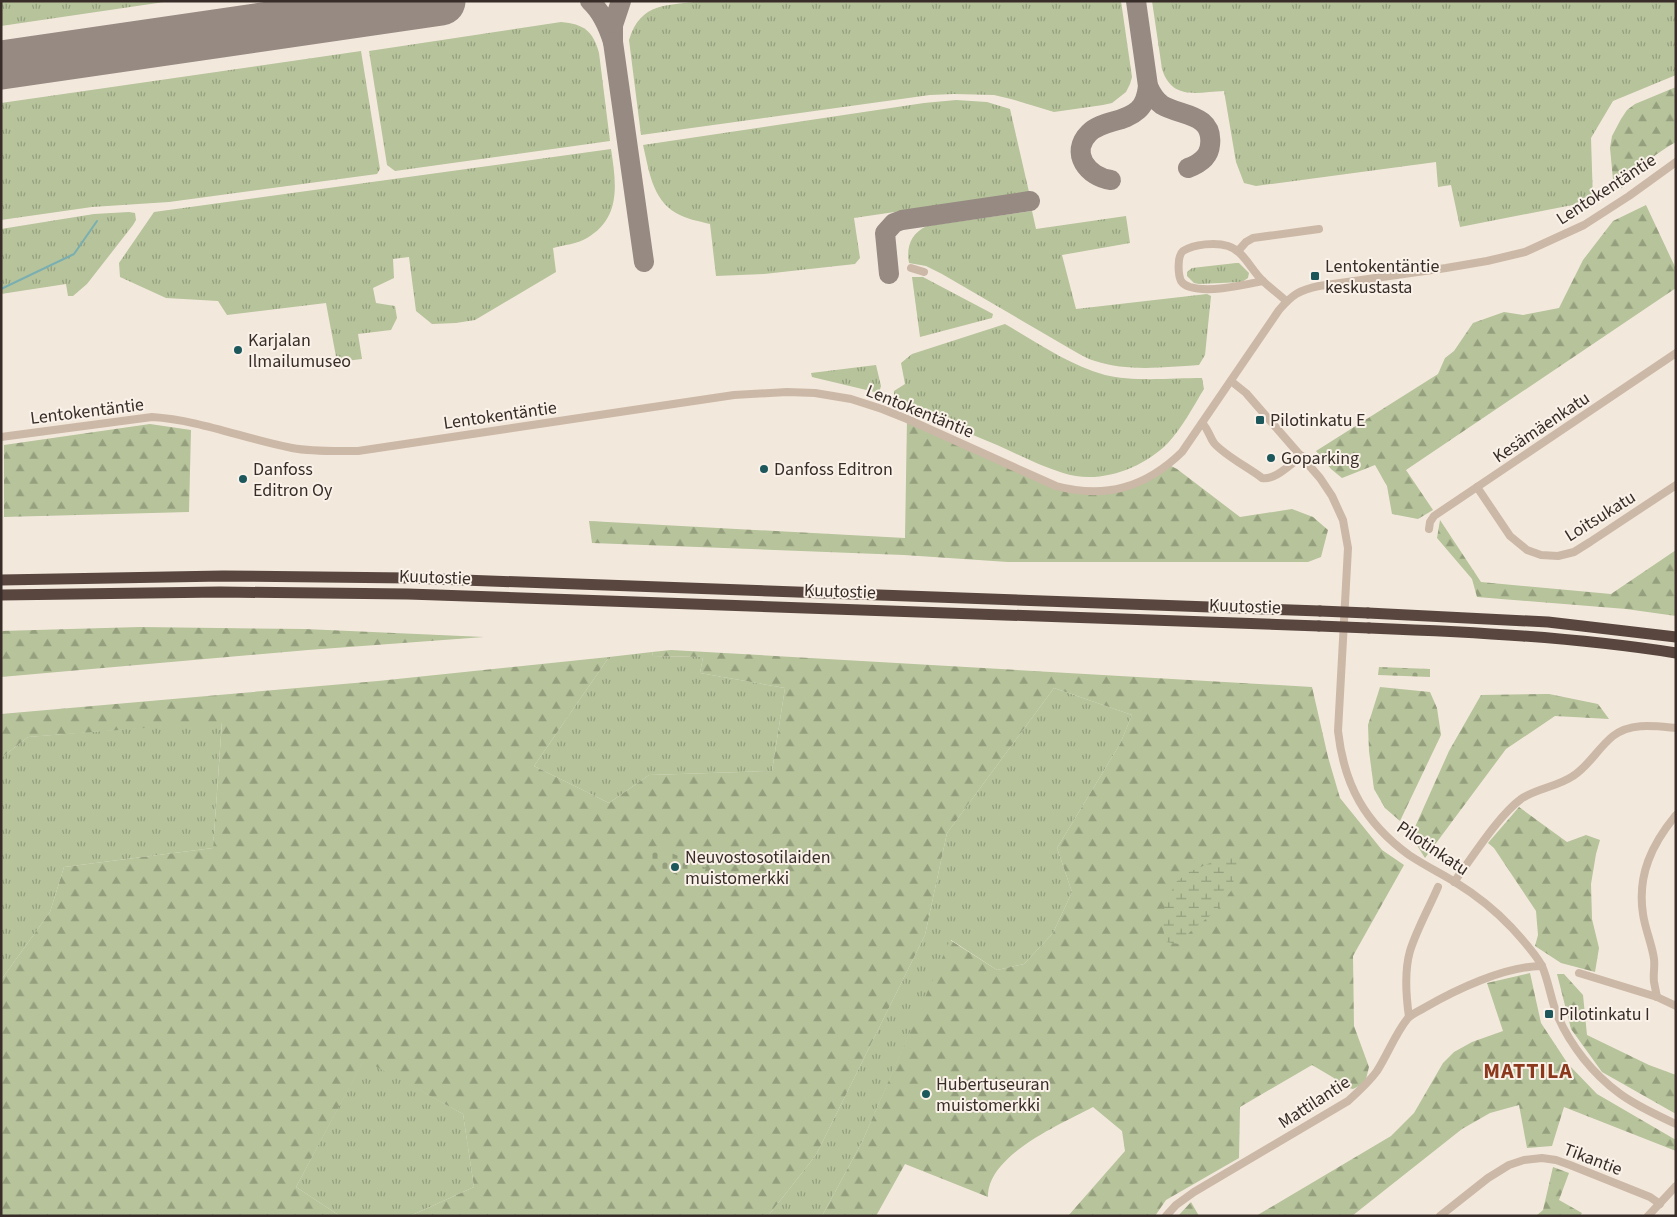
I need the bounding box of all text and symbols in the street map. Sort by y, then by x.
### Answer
street label: Lentokentäntie [1552,148,1661,231]
place label: Lentokentäntie keskustasta [1325,254,1439,300]
marker: Lentokentäntie keskustasta [1309,270,1321,282]
place label: Karjalan Ilmailumuseo [248,328,351,374]
marker: Karjalan Ilmailumuseo [232,344,244,356]
street label: Lentokentäntie [862,378,978,444]
street label: Kesämäenkatu [1488,386,1595,469]
street label: Lentokentäntie [29,392,145,431]
street label: Lentokentäntie [442,395,558,436]
place label: Pilotinkatu E [1270,408,1366,433]
marker: Pilotinkatu E [1254,414,1266,426]
place label: Goparking [1281,446,1359,471]
marker: Goparking [1265,452,1277,464]
place label: Danfoss Editron Oy [253,457,333,503]
place label: Danfoss Editron [774,457,893,482]
marker: Danfoss Editron [758,463,770,475]
marker: Danfoss Editron Oy [237,473,249,485]
street label: Loitsukatu [1560,485,1641,548]
street label: Kuutostie [399,564,471,591]
street label: Kuutostie [804,578,876,605]
street label: Kuutostie [1209,593,1281,620]
street label: Pilotinkatu [1392,815,1474,882]
place label: Neuvostosotilaiden muistomerkki [685,845,831,891]
marker: Neuvostosotilaiden muistomerkki [669,861,681,873]
place label: Pilotinkatu I [1559,1002,1650,1027]
marker: Pilotinkatu I [1543,1008,1555,1020]
district label: MATTILA [1483,1055,1573,1087]
street label: Mattilantie [1273,1070,1355,1135]
place label: Hubertuseuran muistomerkki [936,1072,1050,1118]
marker: Hubertuseuran muistomerkki [920,1088,932,1100]
street label: Tikantie [1560,1137,1626,1182]

